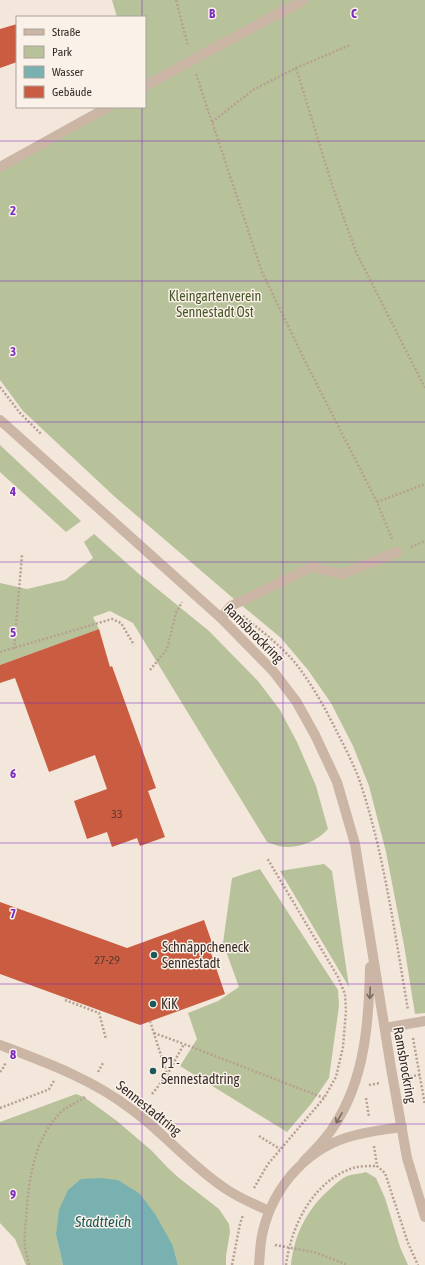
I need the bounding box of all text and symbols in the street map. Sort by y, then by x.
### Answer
text: B [209,6,216,21]
text: C [351,6,357,21]
legend [16,16,146,108]
text: Straße [52,25,80,39]
text: Park [52,45,73,59]
text: Wasser [52,65,84,79]
text: Gebäude [52,85,92,99]
text: 2 [10,203,16,218]
park label: Kleingartenverein Sennestadt Ost [169,288,261,320]
text: 3 [10,344,16,359]
text: 4 [9,484,16,499]
street label: Ramsbrockring [221,600,287,666]
text: 5 [10,625,16,640]
text: 6 [10,766,16,781]
house number: 33 [111,807,123,821]
text: 7 [10,906,16,921]
place label: Schnäppcheneck Sennestadt [162,939,249,971]
marker: Schnäppcheneck Sennestadt [149,950,159,960]
house number: 27-29 [94,953,120,967]
one-way arrow [366,986,373,999]
place label: KiK [161,996,178,1012]
marker: KiK [148,999,158,1009]
street label: Ramsbrockring [390,1026,420,1104]
text: 8 [10,1047,16,1062]
place label: P1 - Sennestadtring [161,1055,239,1087]
marker: P1 - Sennestadtring [148,1066,158,1076]
street label: Sennestadtring [113,1077,185,1139]
one-way arrow [335,1112,343,1124]
text: 9 [10,1187,16,1202]
water label: Stadtteich [74,1213,131,1230]

